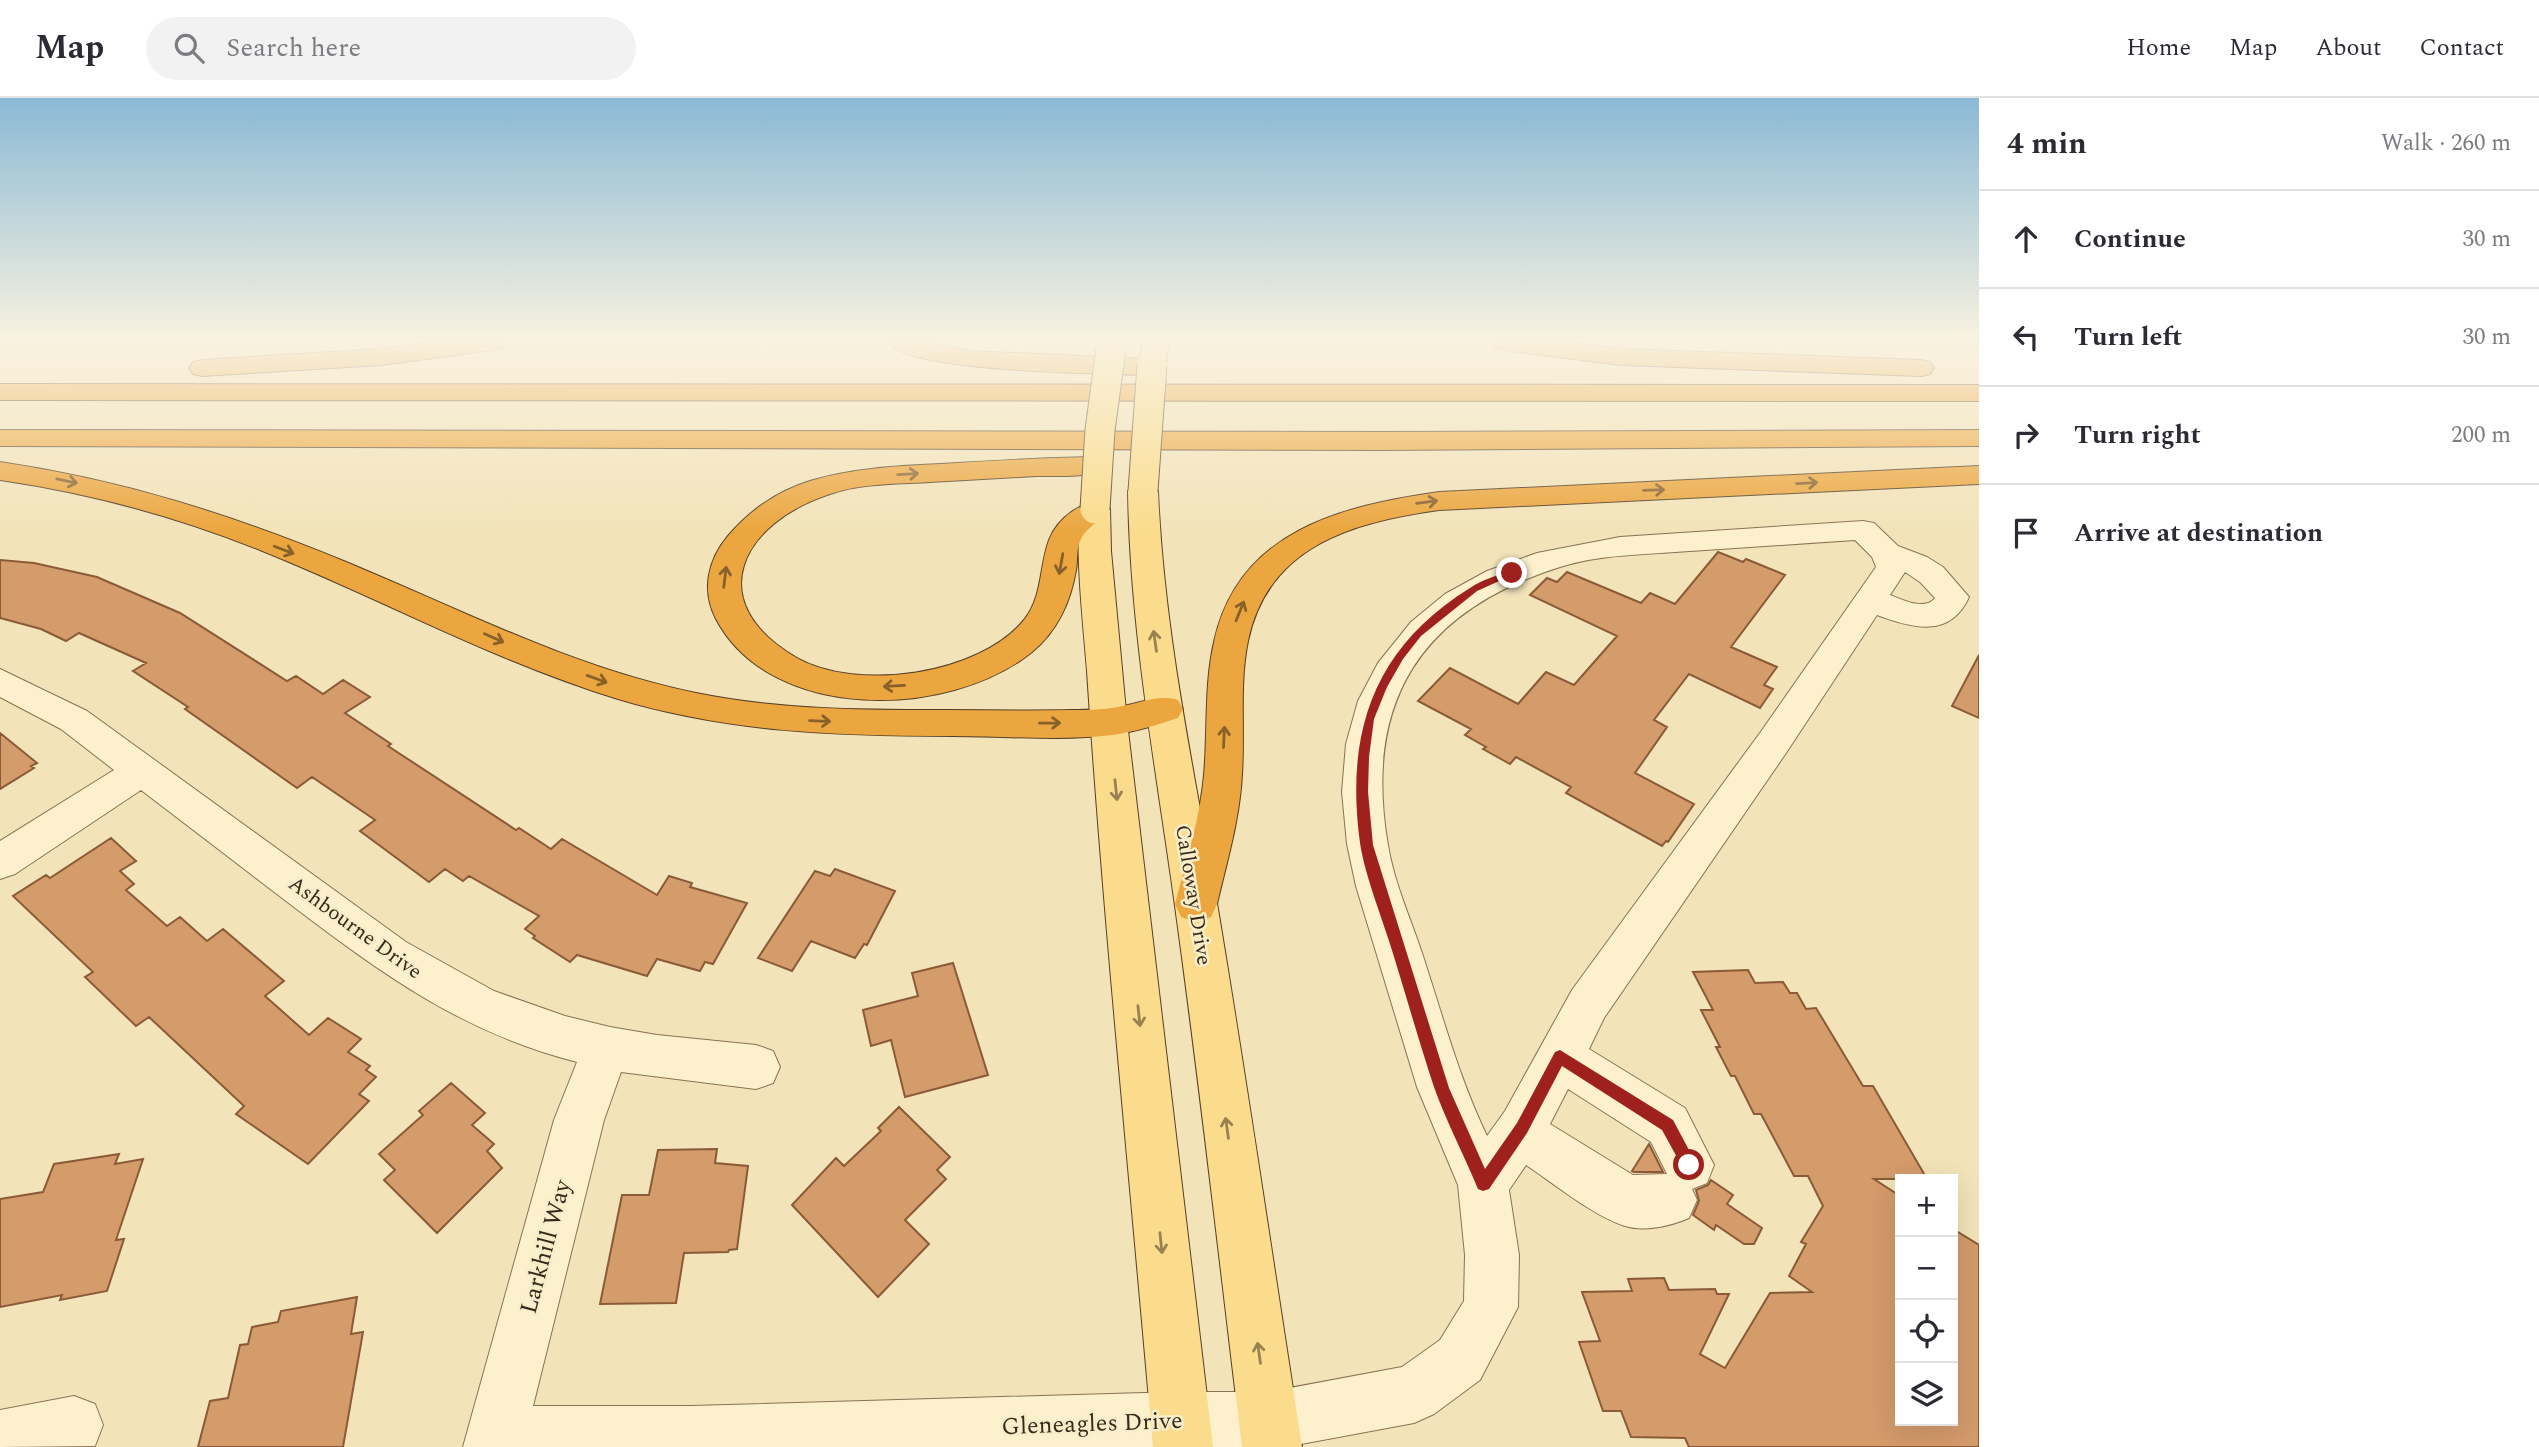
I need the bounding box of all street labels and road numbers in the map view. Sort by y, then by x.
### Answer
street label: Calloway Drive [1166,822,1220,968]
street label: Ashbourne Drive [281,868,429,988]
street label: Larkhill Way [511,1175,582,1318]
street label: Gleneagles Drive [1001,1403,1183,1445]

